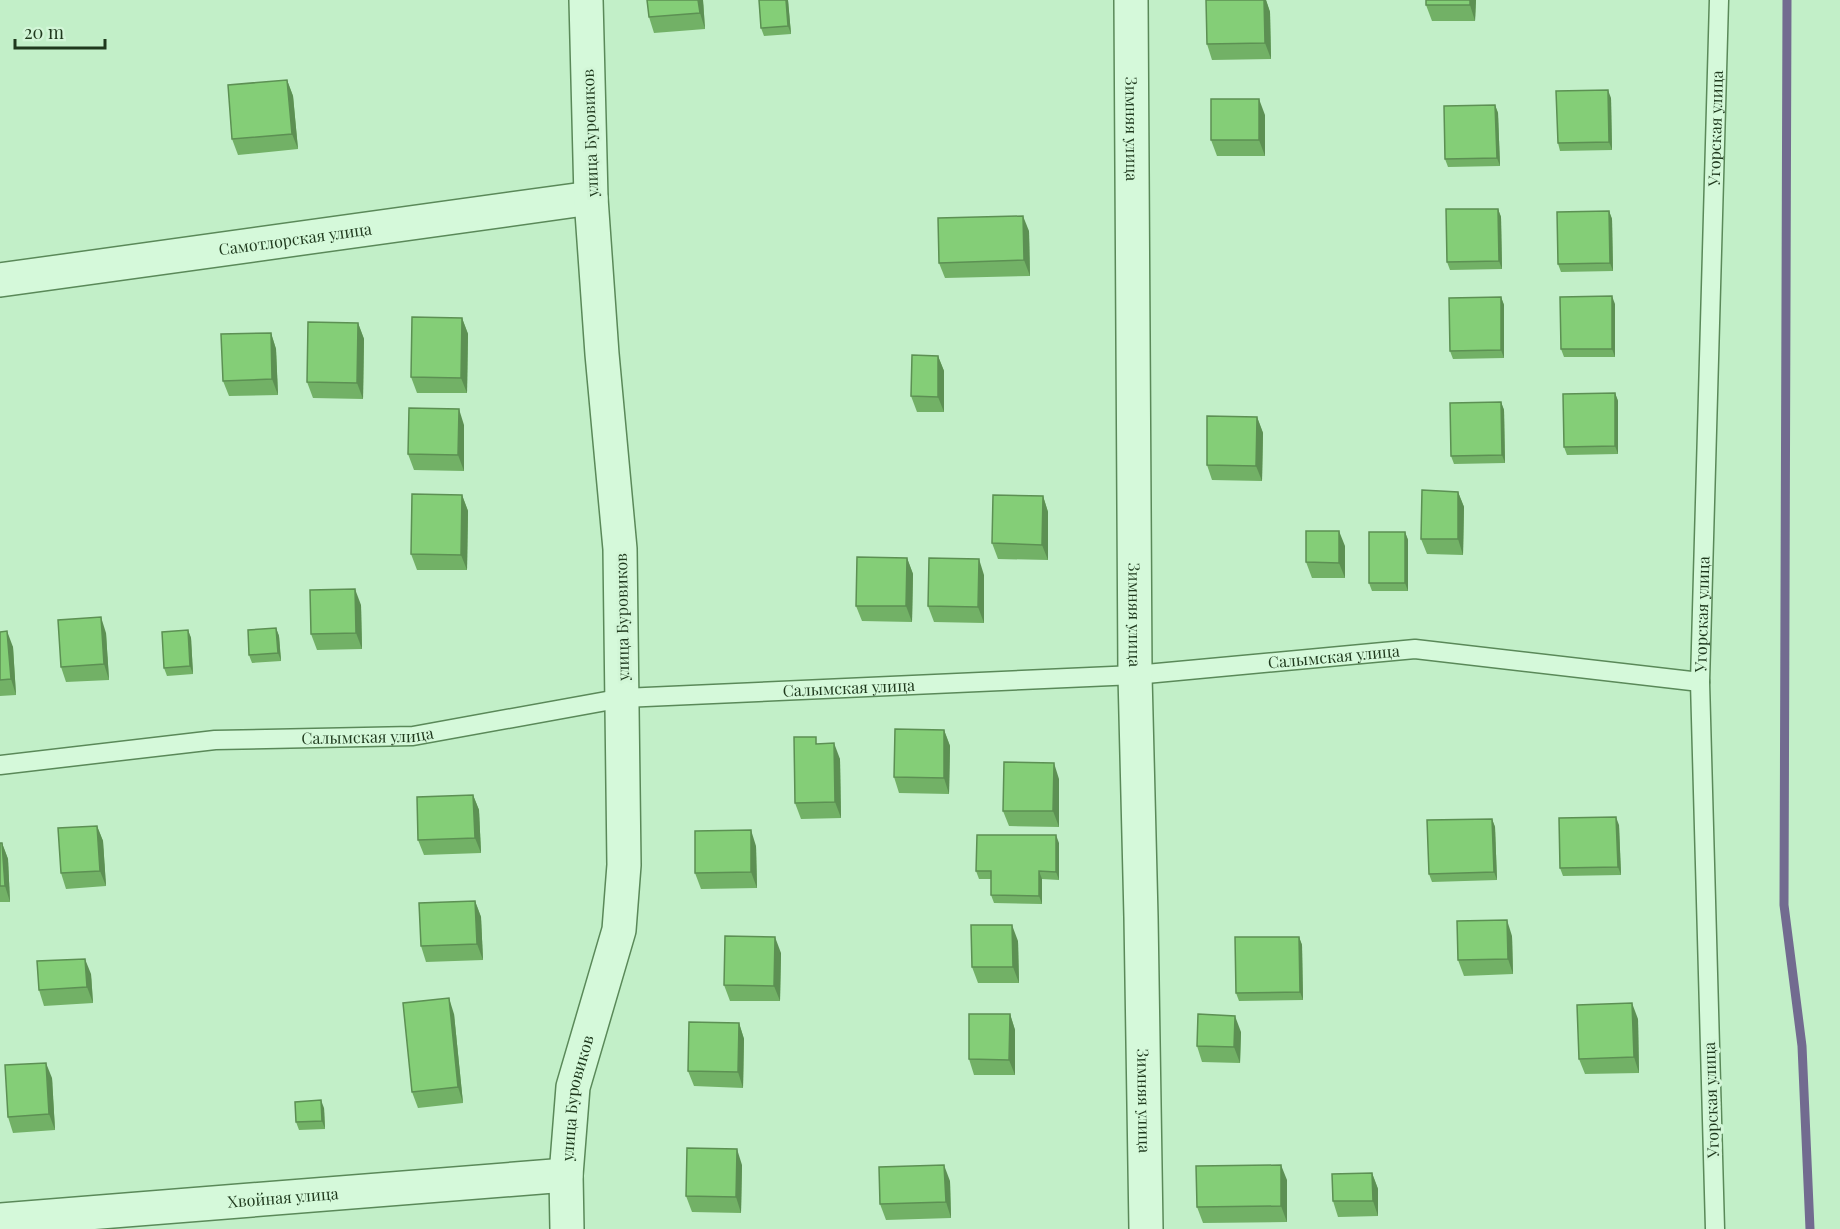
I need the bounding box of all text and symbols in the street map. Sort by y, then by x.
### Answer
scale bar [15,12,105,50]
text: 20 m [24,20,64,44]
street label: улица Буровиков [577,68,602,198]
street label: Угорская улица [1703,70,1727,188]
street label: Зимняя улица [1121,77,1143,181]
street label: Самотлорская улица [217,218,373,260]
street label: улица Буровиков [610,553,633,682]
street label: Угорская улица [1689,556,1714,674]
street label: Зимняя улица [1124,563,1146,667]
street label: Салымская улица [1267,639,1401,673]
street label: Салымская улица [782,674,915,701]
street label: Салымская улица [301,721,435,748]
street label: улица Буровиков [556,1032,598,1163]
street label: Угорская улица [1698,1042,1723,1159]
street label: Зимняя улица [1133,1049,1156,1153]
street label: Хвойная улица [227,1182,339,1212]

